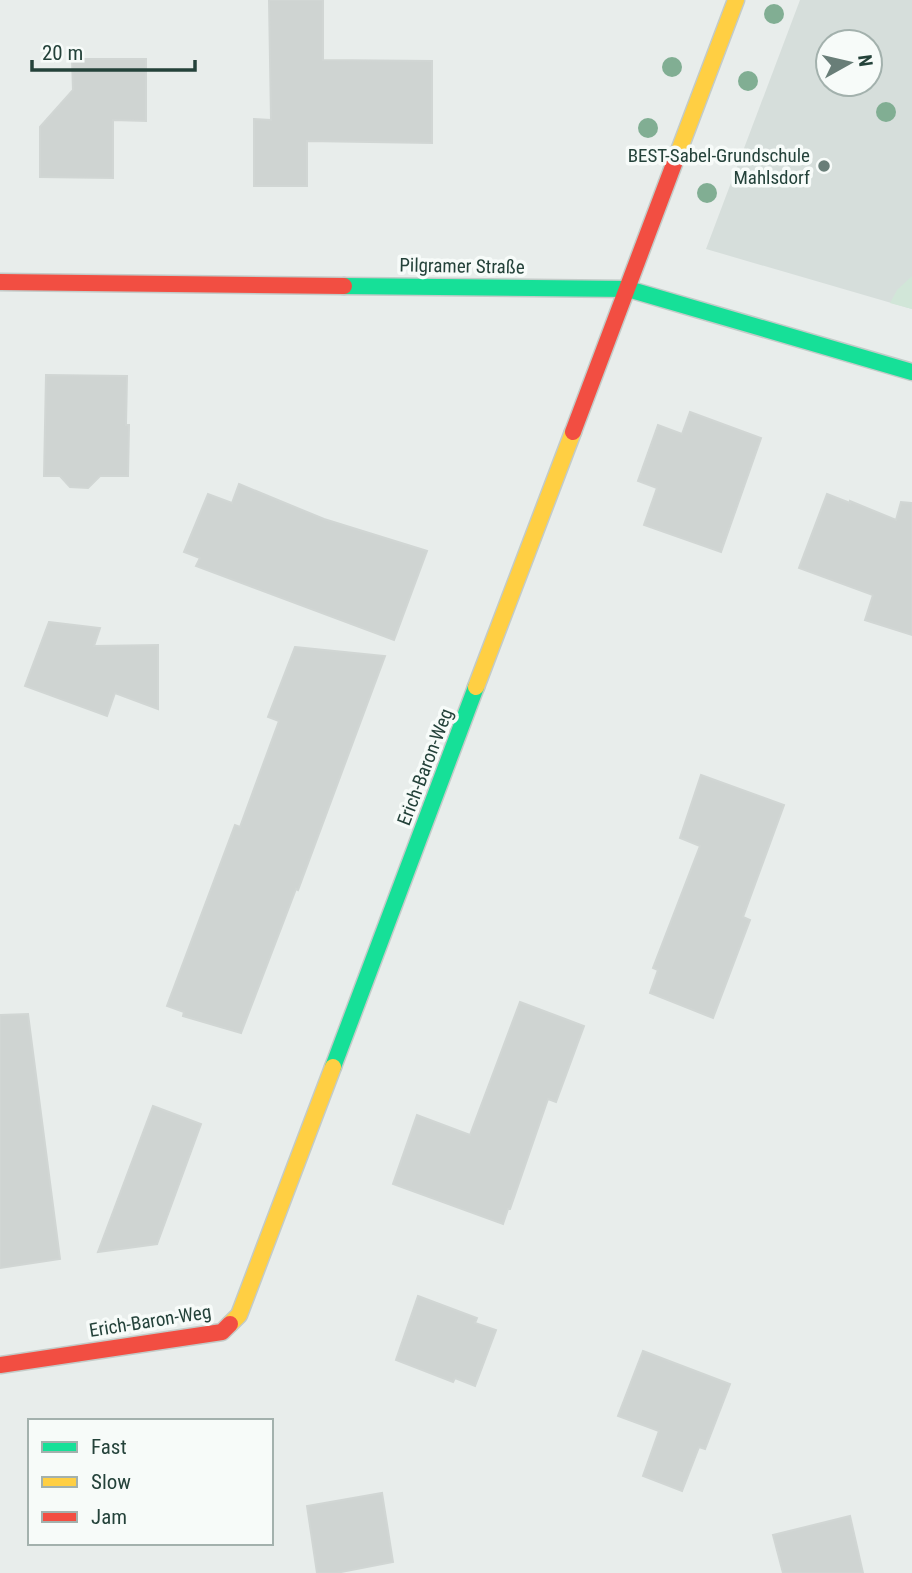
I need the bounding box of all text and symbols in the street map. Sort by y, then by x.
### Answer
scale bar [32,28,194,72]
north arrow [814,28,884,98]
text: 20 m [42,41,83,65]
text: N [853,53,878,68]
place label: BEST-Sabel-Grundschule Mahlsdorf [628,144,810,189]
marker: BEST-Sabel-Grundschule Mahlsdorf [816,158,832,174]
street label: Pilgramer Straße [399,253,525,279]
street label: Erich-Baron-Weg [392,705,458,829]
street label: Erich-Baron-Weg [87,1300,213,1342]
legend [28,1419,273,1545]
text: Fast [91,1435,127,1459]
text: Slow [91,1470,131,1494]
text: Jam [91,1505,127,1529]

